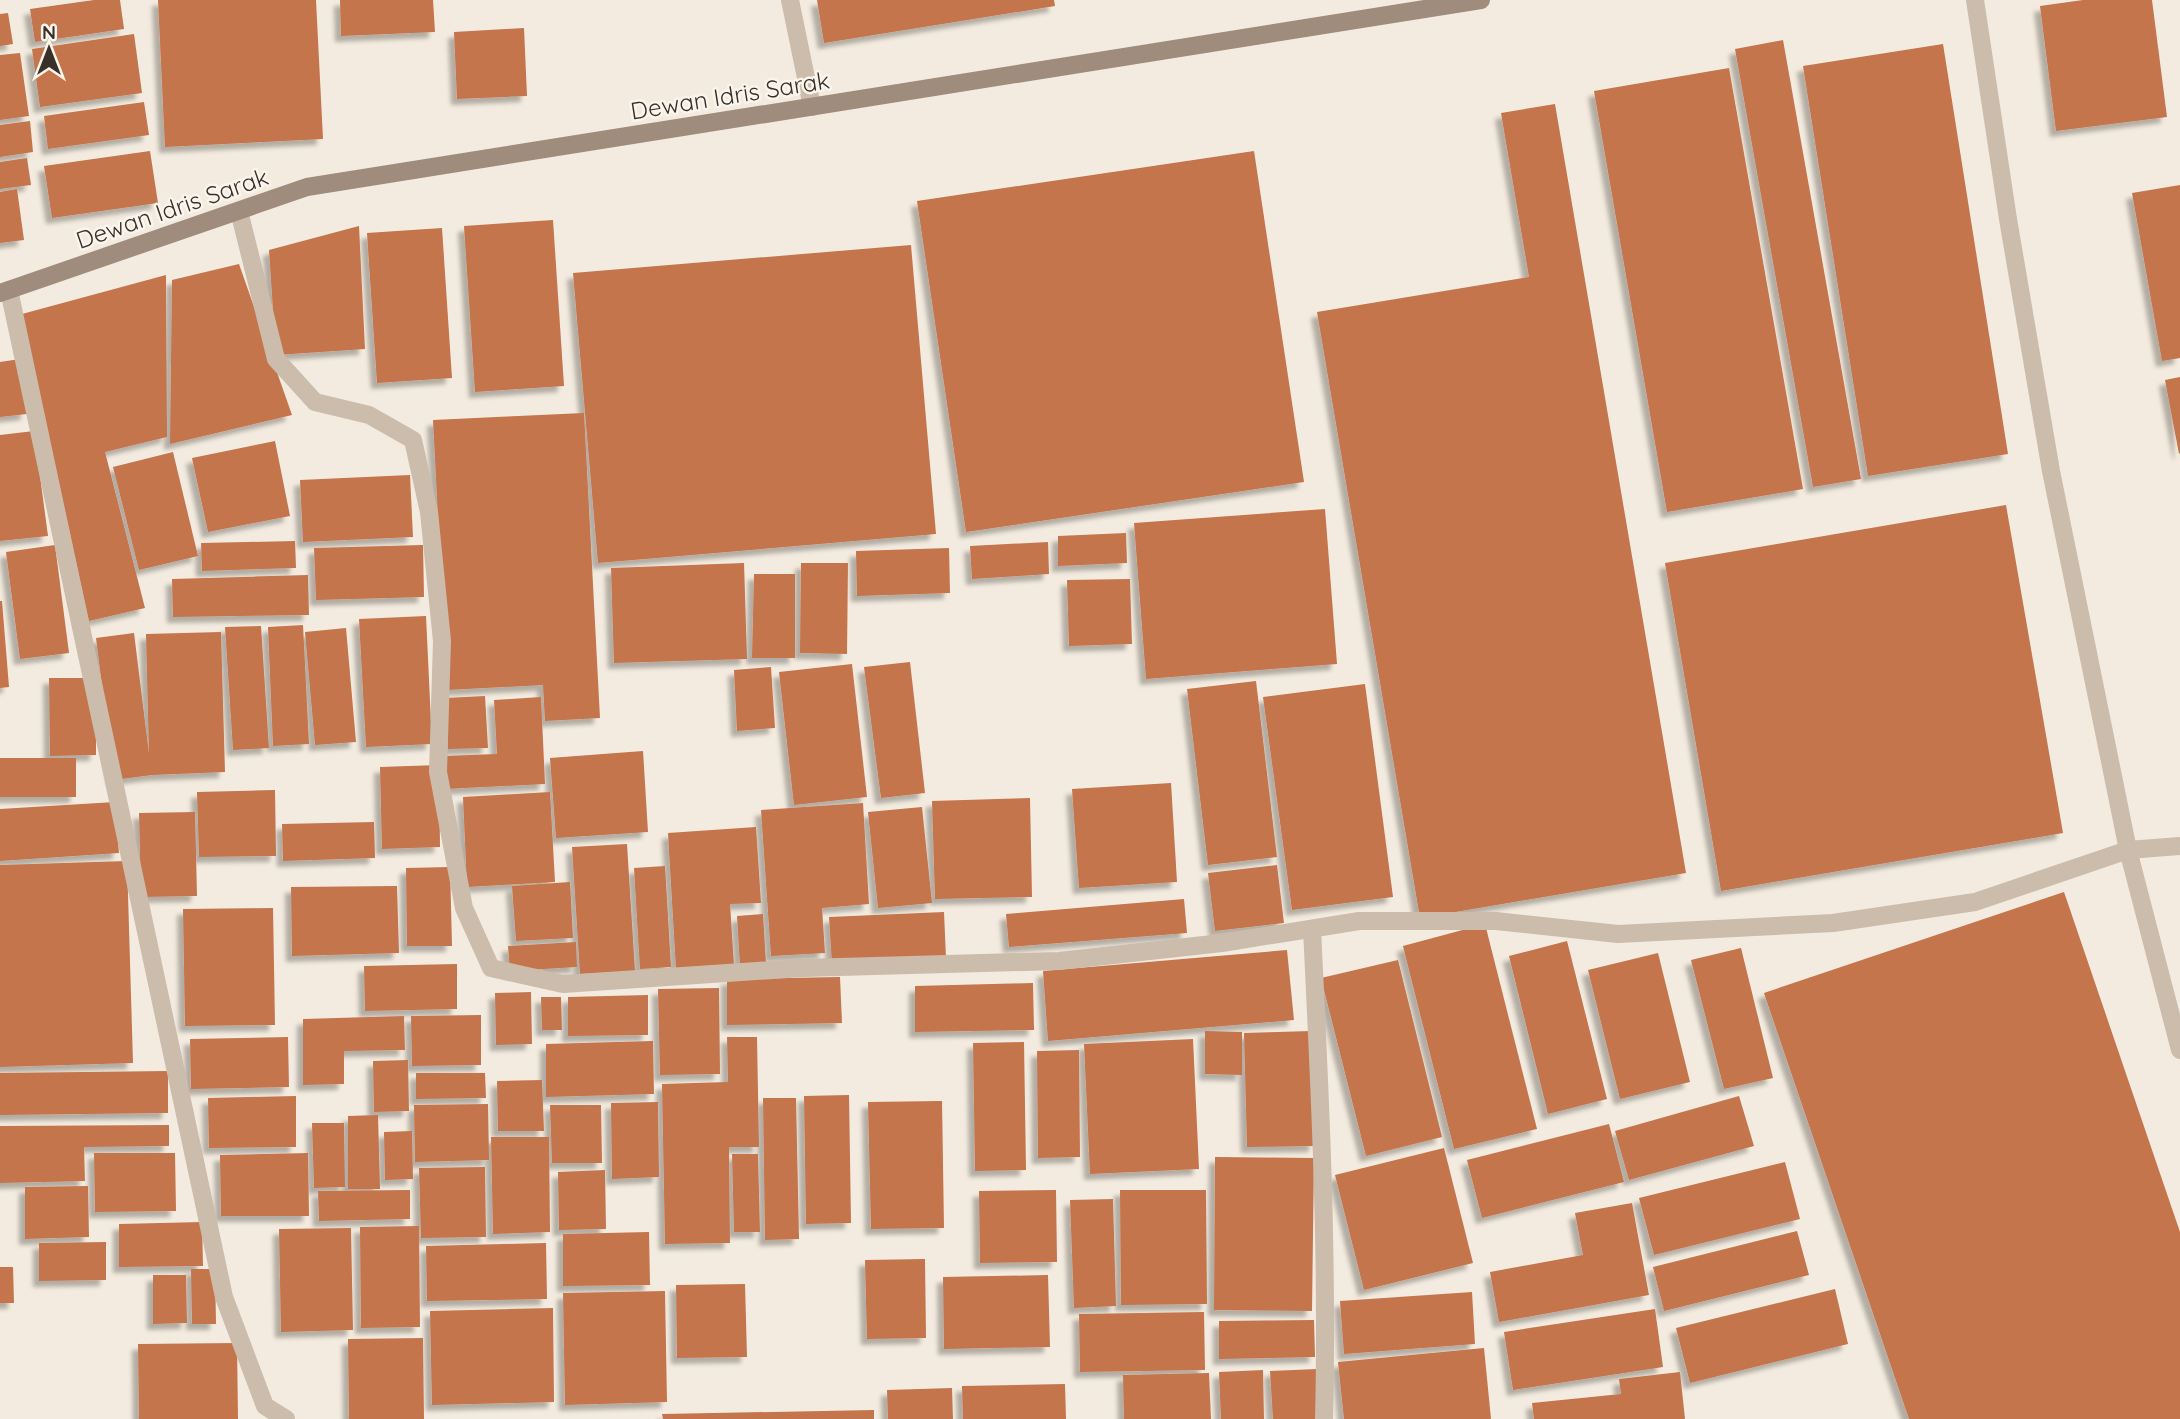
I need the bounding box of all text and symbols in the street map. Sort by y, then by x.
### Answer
north arrow [14,14,84,84]
text: N [42,20,56,44]
street label: Dewan Idris Sarak [628,64,832,126]
street label: Dewan Idris Sarak [72,161,272,255]

